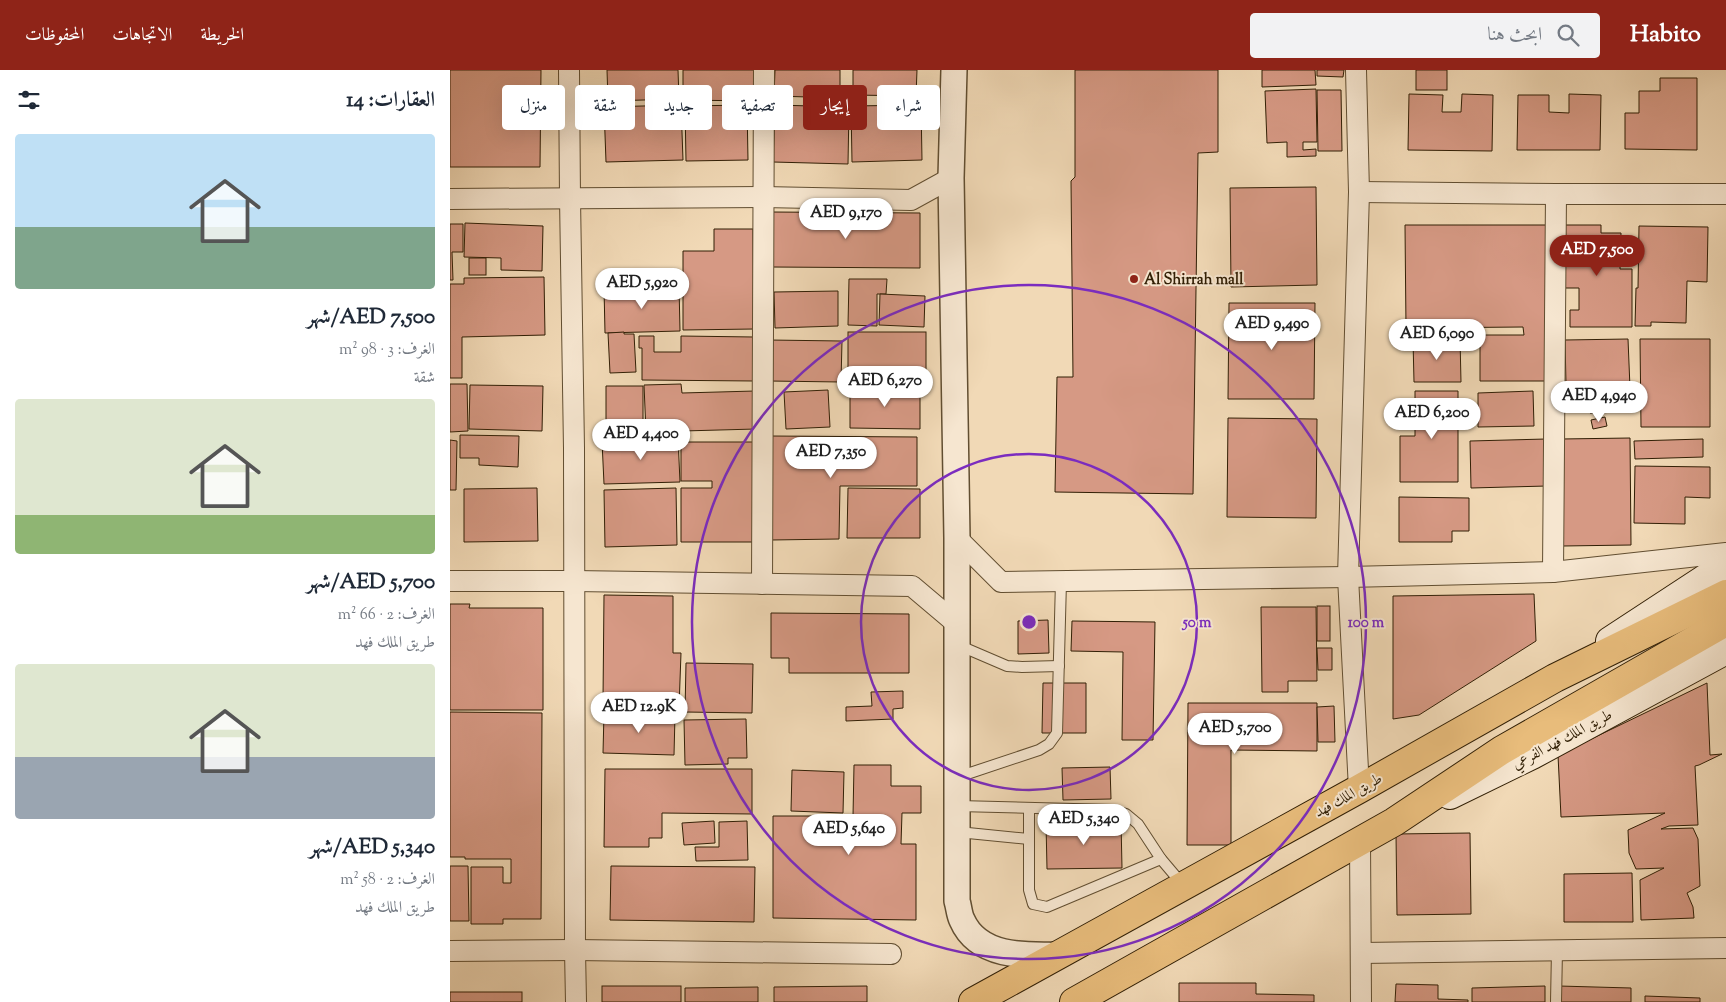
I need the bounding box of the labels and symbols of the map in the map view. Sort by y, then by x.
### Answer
pin: AED 9,170 [789,198,903,240]
pin: AED 7,500 [1540,234,1654,277]
pin: AED 5,920 [585,268,699,310]
place label: Al Shirrah mall [1144,270,1244,291]
marker: Al Shirrah mall [1128,273,1140,285]
pin: AED 9,490 [1215,308,1329,351]
pin: AED 6,090 [1380,318,1494,361]
pin: AED 6,270 [828,366,942,408]
pin: AED 4,940 [1542,380,1656,423]
pin: AED 6,200 [1375,398,1489,440]
pin: AED 4,400 [584,418,698,461]
pin: AED 7,350 [774,436,888,479]
centre of rings [1020,613,1038,631]
text: 50 m [1182,613,1212,634]
text: 100 m [1348,613,1385,634]
pin: AED 12.9K [582,692,696,734]
street label: طريق الملك فهد الفرعي [1509,705,1617,776]
pin: AED 5,700 [1178,712,1292,755]
street label: طريق الملك فهد [1311,769,1387,824]
pin: AED 5,340 [1027,804,1141,846]
pin: AED 5,640 [792,814,906,856]

